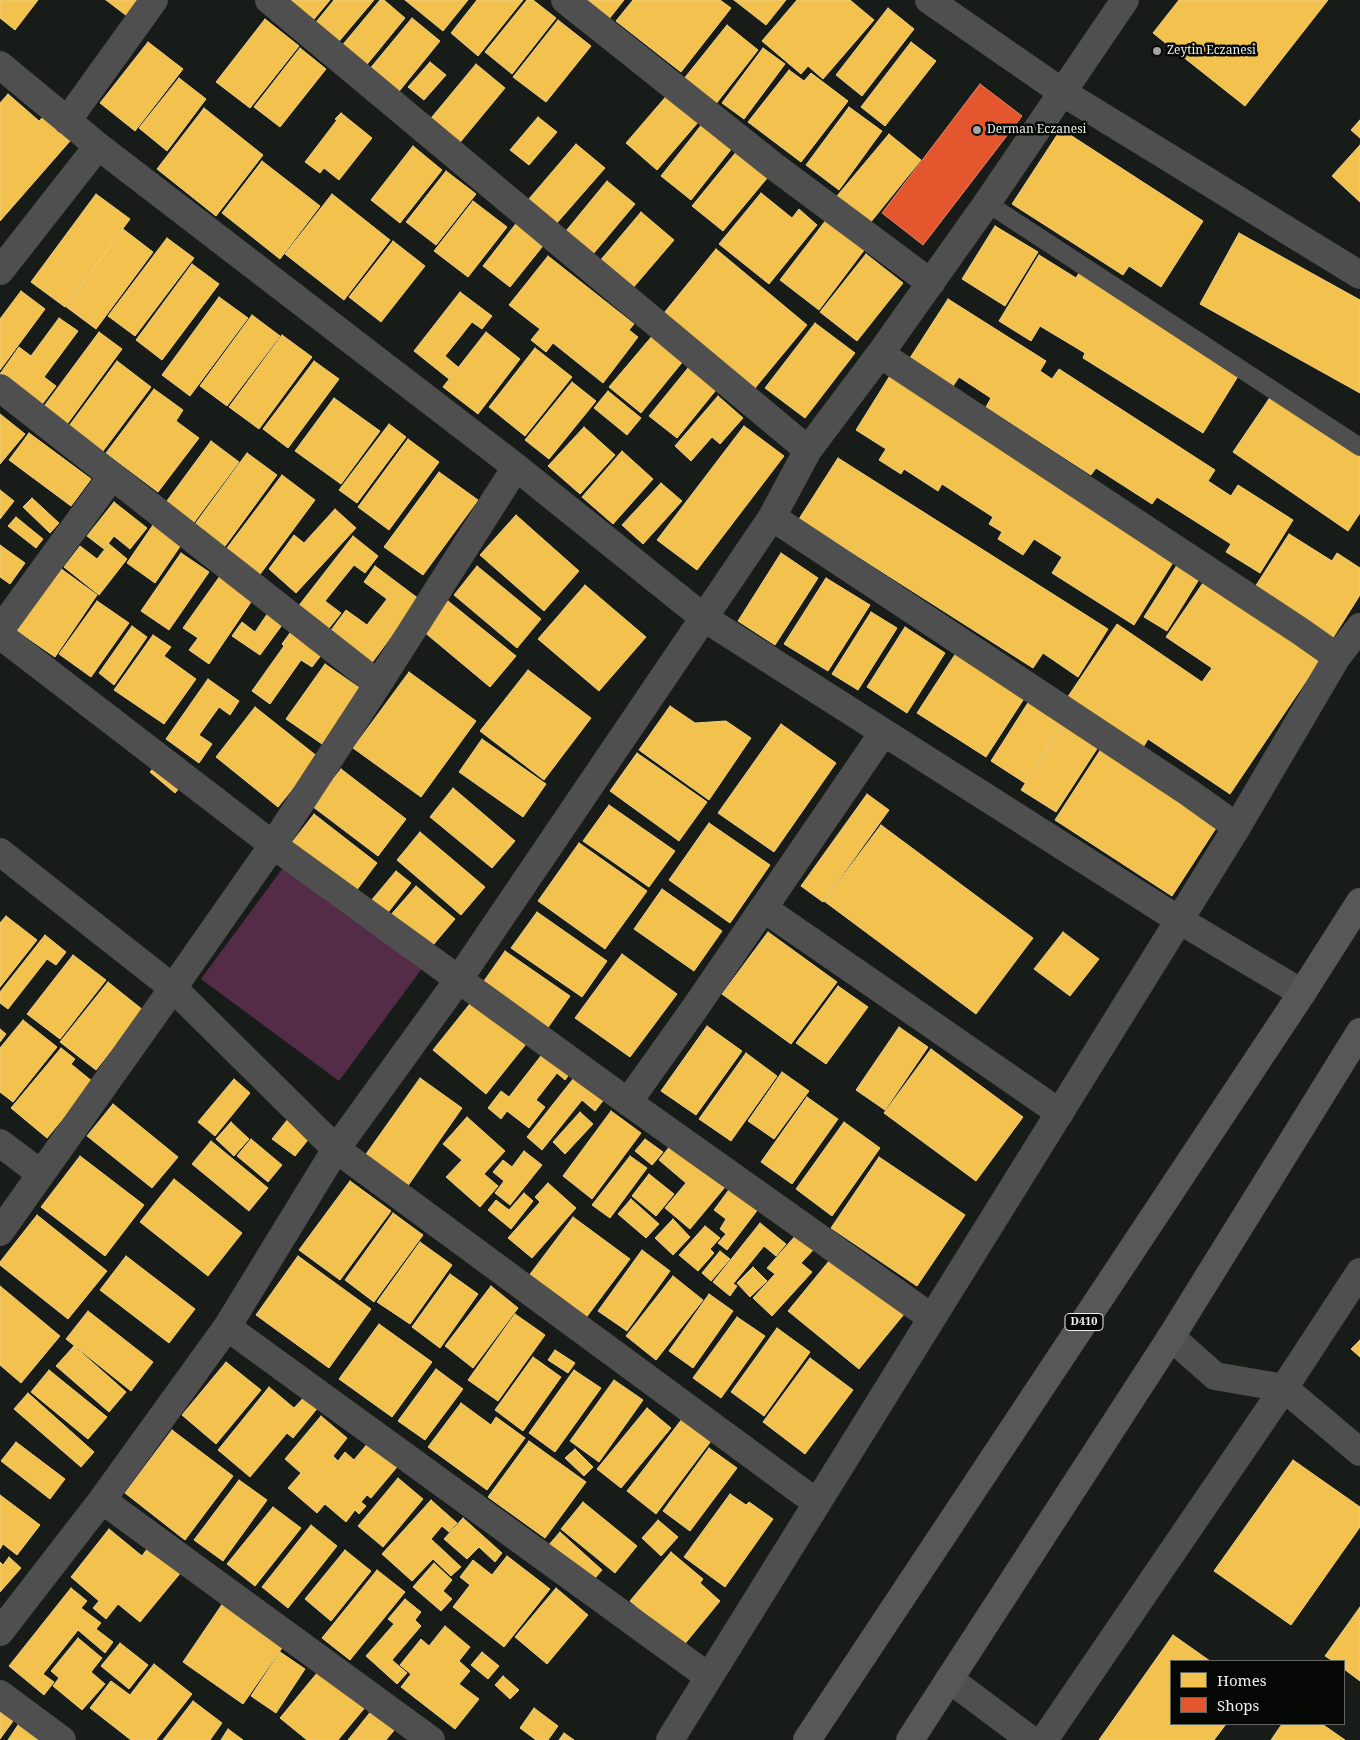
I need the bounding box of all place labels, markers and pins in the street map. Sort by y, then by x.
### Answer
place label: Zeytin Eczanesi [1167,44,1256,58]
marker: Zeytin Eczanesi [1151,45,1163,57]
place label: Derman Eczanesi [987,123,1086,137]
marker: Derman Eczanesi [971,124,983,136]

